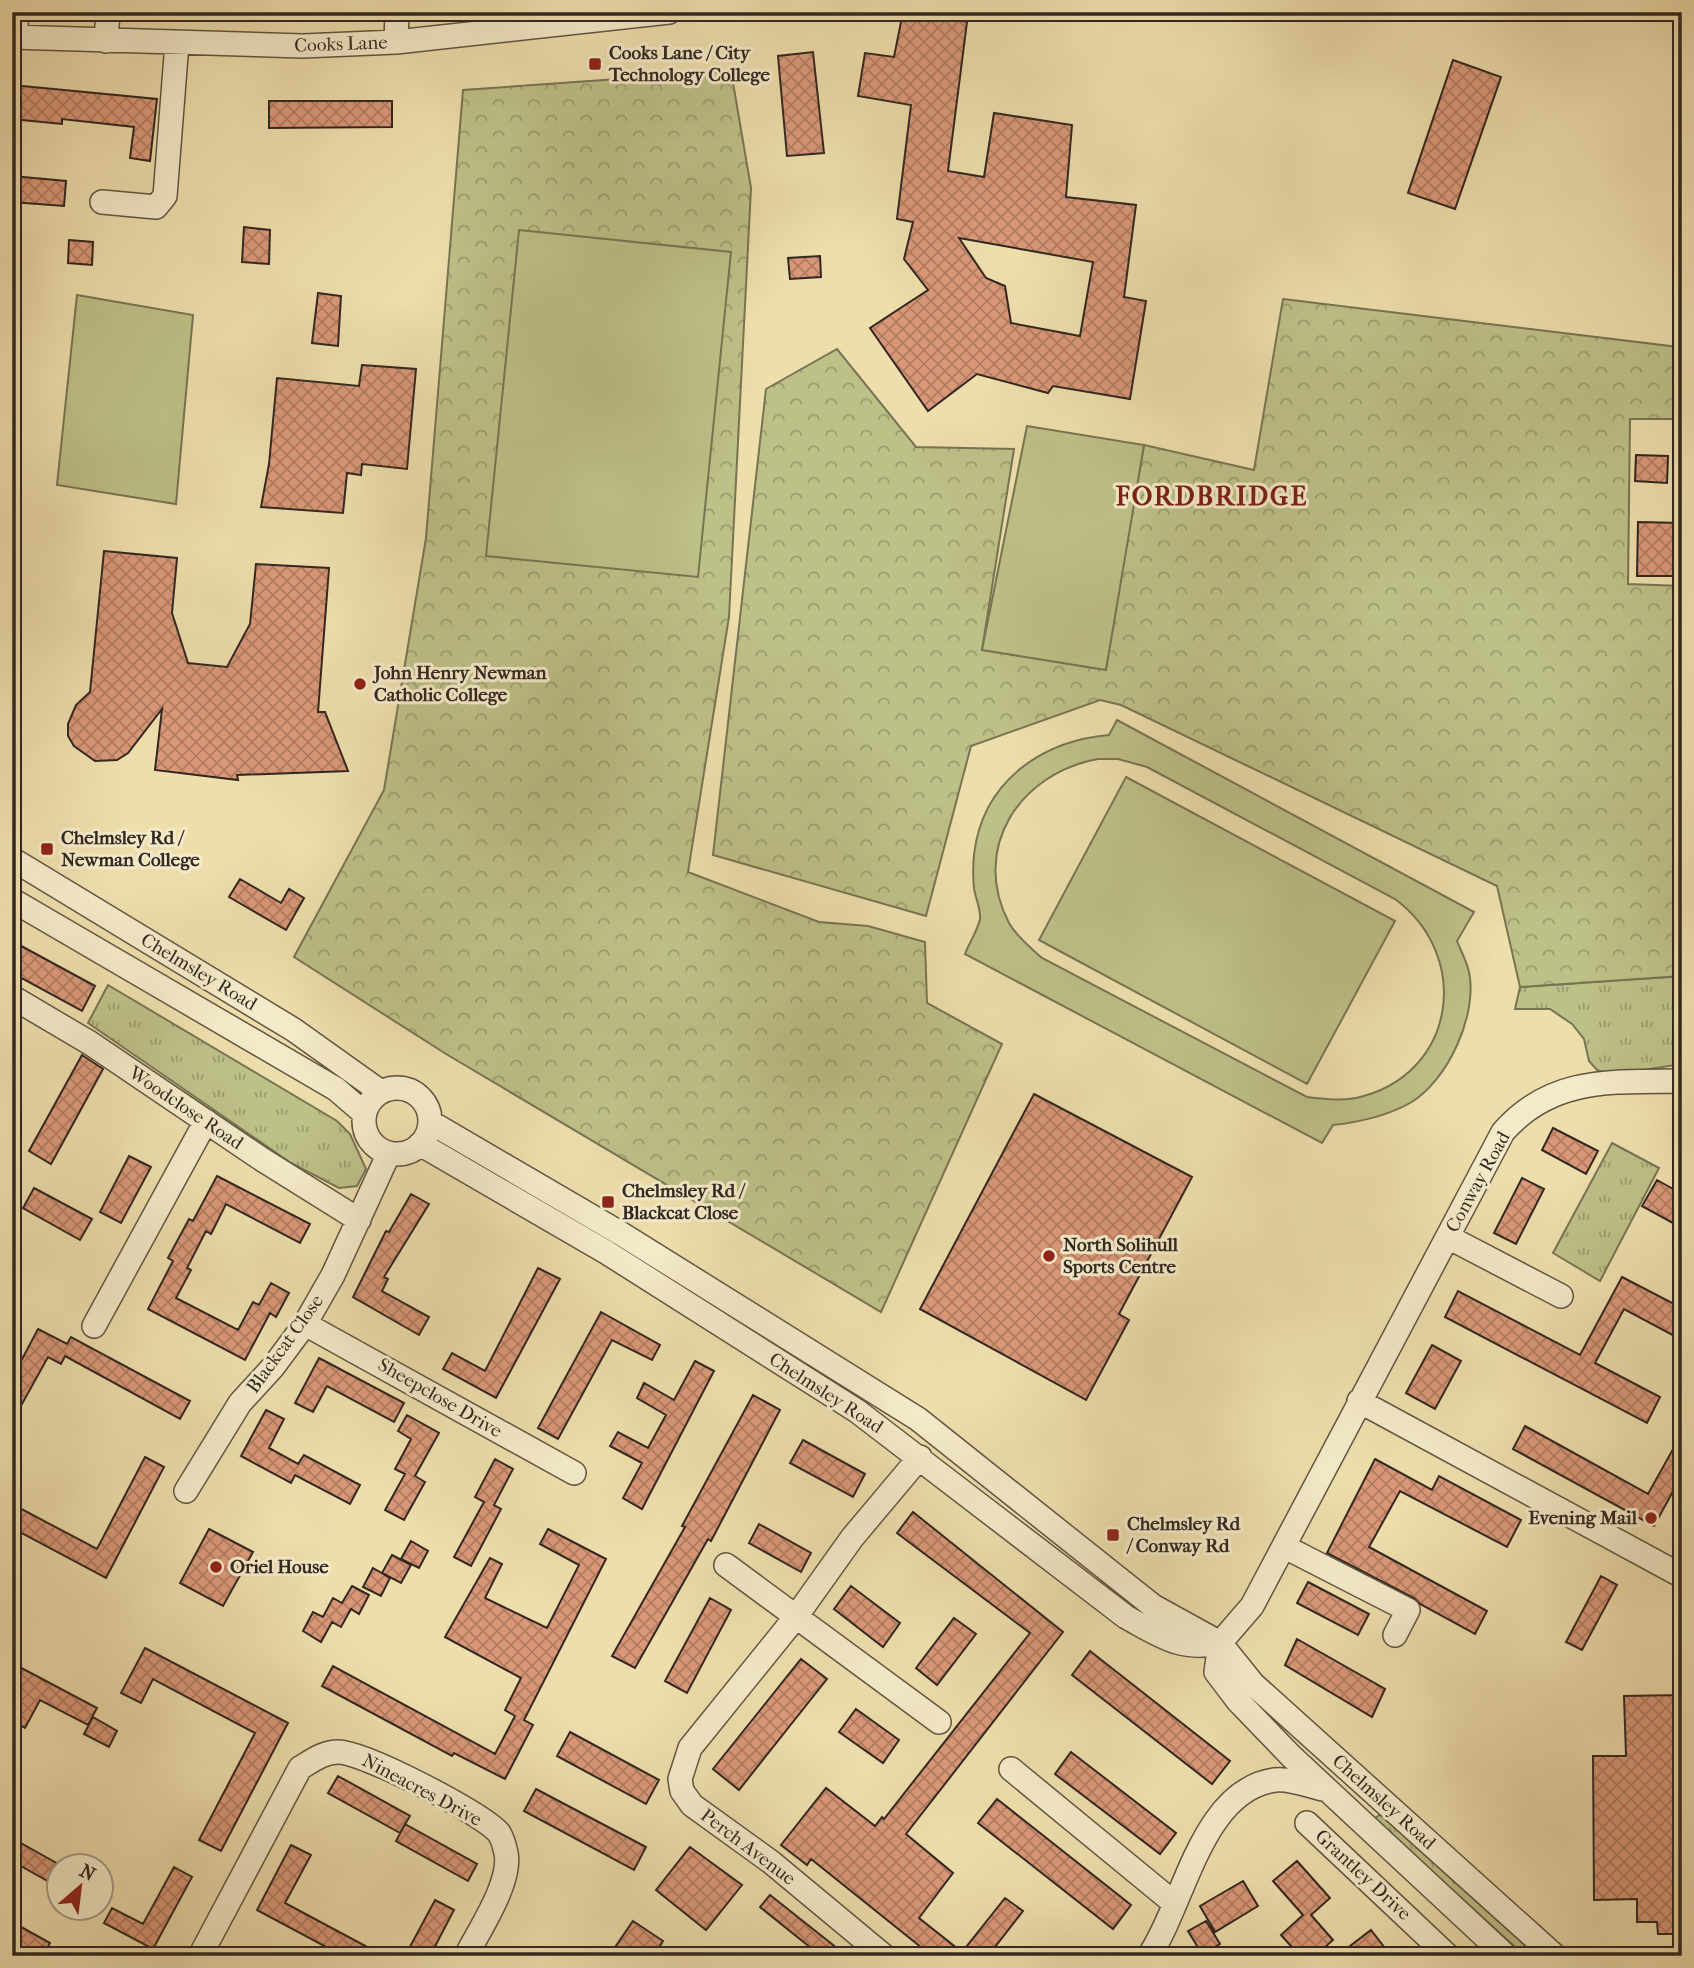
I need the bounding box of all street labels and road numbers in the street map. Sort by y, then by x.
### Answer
street label: Cooks Lane [294,31,388,57]
street label: Chelmsley Road [137,929,262,1016]
street label: Woodclose Road [124,1061,248,1155]
street label: Conway Road [1441,1127,1515,1236]
street label: Blackcat Close [242,1291,328,1397]
street label: Chelmsley Road [765,1348,888,1438]
street label: Sheepclose Drive [374,1354,506,1442]
street label: Nineacres Drive [358,1749,486,1831]
street label: Chelmsley Road [1328,1750,1441,1855]
street label: Perch Avenue [696,1804,800,1890]
street label: Grantley Drive [1311,1825,1415,1925]

